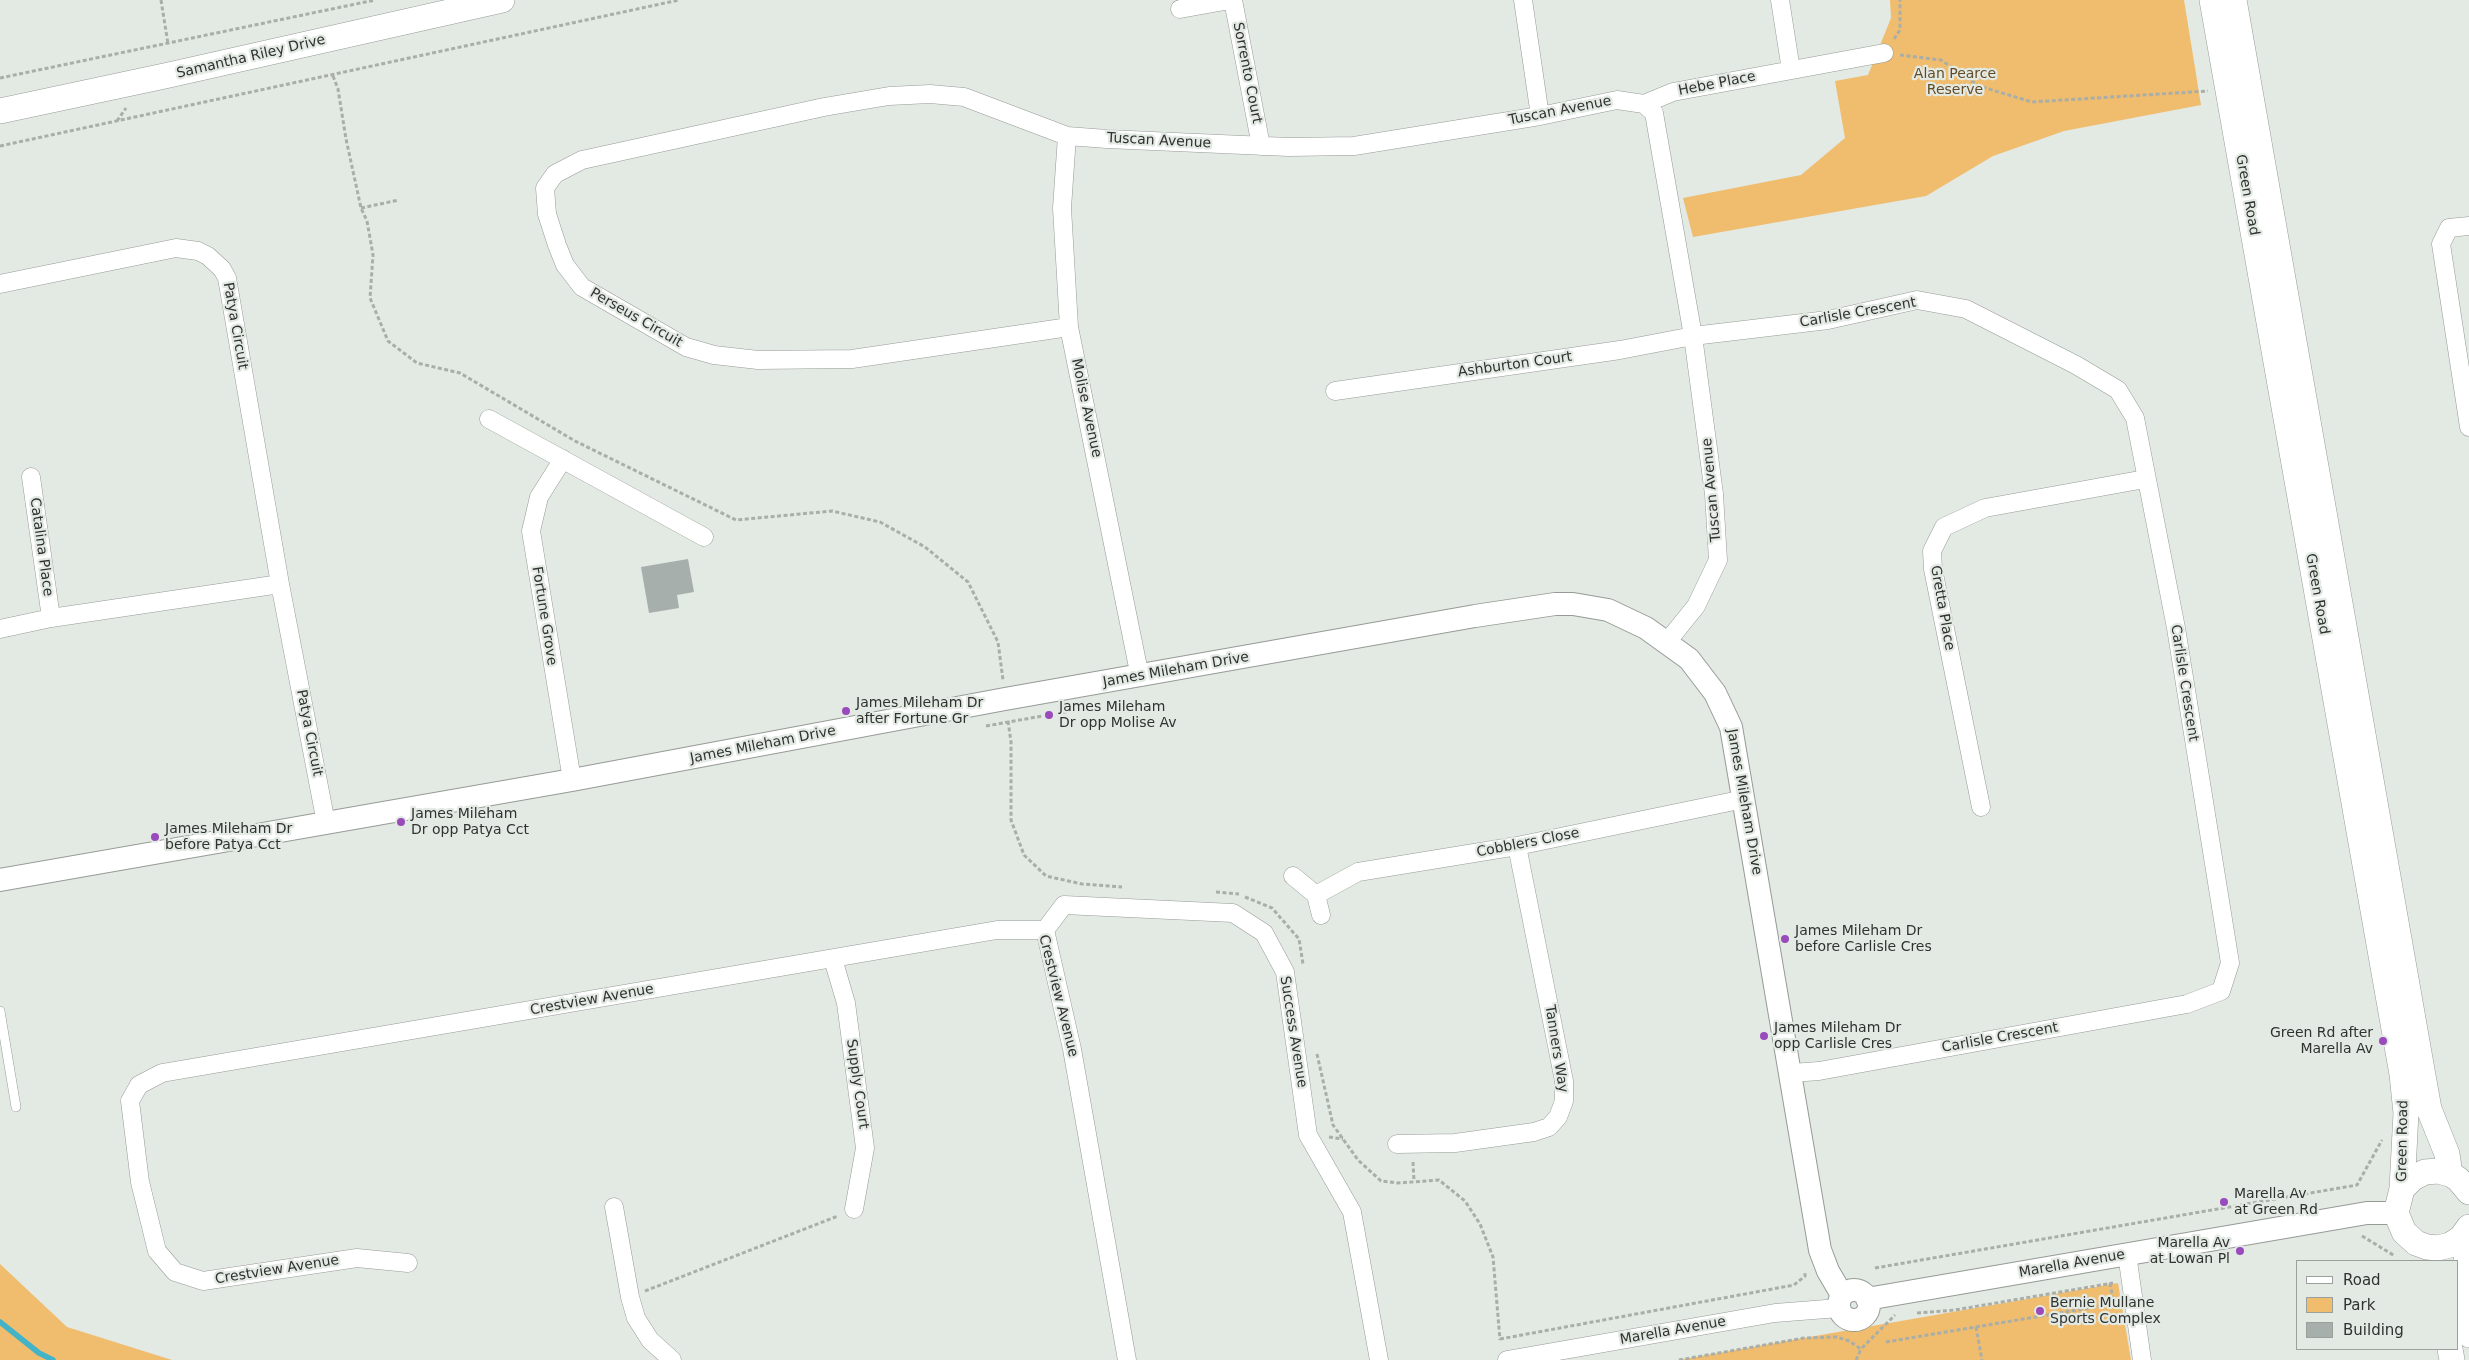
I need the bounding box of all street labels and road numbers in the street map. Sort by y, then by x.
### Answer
street label: Sorrento Court [1229,21,1265,125]
street label: Samantha Riley Drive [175,32,327,82]
street label: Hebe Place [1677,68,1757,100]
street label: Tuscan Avenue [1507,93,1613,129]
street label: Tuscan Avenue [1107,130,1211,152]
street label: Green Road [2232,153,2262,237]
street label: Patya Circuit [219,281,251,371]
street label: Perseus Circuit [587,285,685,351]
street label: Carlisle Crescent [1798,294,1918,332]
street label: Ashburton Court [1457,349,1573,381]
street label: Molise Avenue [1067,357,1105,459]
street label: Tuscan Avenue [1699,437,1725,543]
street label: Catalina Place [26,497,56,597]
street label: Green Road [2302,552,2332,636]
street label: Gretta Place [1926,564,1958,652]
street label: Fortune Grove [528,565,560,667]
street label: Carlisle Crescent [2166,623,2202,743]
street label: James Mileham Drive [1102,649,1250,691]
street label: Patya Circuit [292,688,326,778]
street label: James Mileham Drive [689,723,837,767]
street label: James Mileham Drive [1723,728,1765,876]
street label: Cobblers Close [1475,825,1581,861]
street label: Crestview Avenue [1035,933,1081,1059]
street label: Success Avenue [1276,975,1310,1089]
street label: Crestview Avenue [529,981,655,1019]
street label: Tanners Way [1541,1004,1571,1094]
street label: Carlisle Crescent [1940,1019,2060,1057]
street label: Supply Court [842,1038,872,1130]
street label: Green Road [2394,1100,2412,1182]
street label: Marella Avenue [2018,1246,2126,1282]
street label: Crestview Avenue [214,1252,340,1288]
street label: Marella Avenue [1619,1313,1727,1349]

